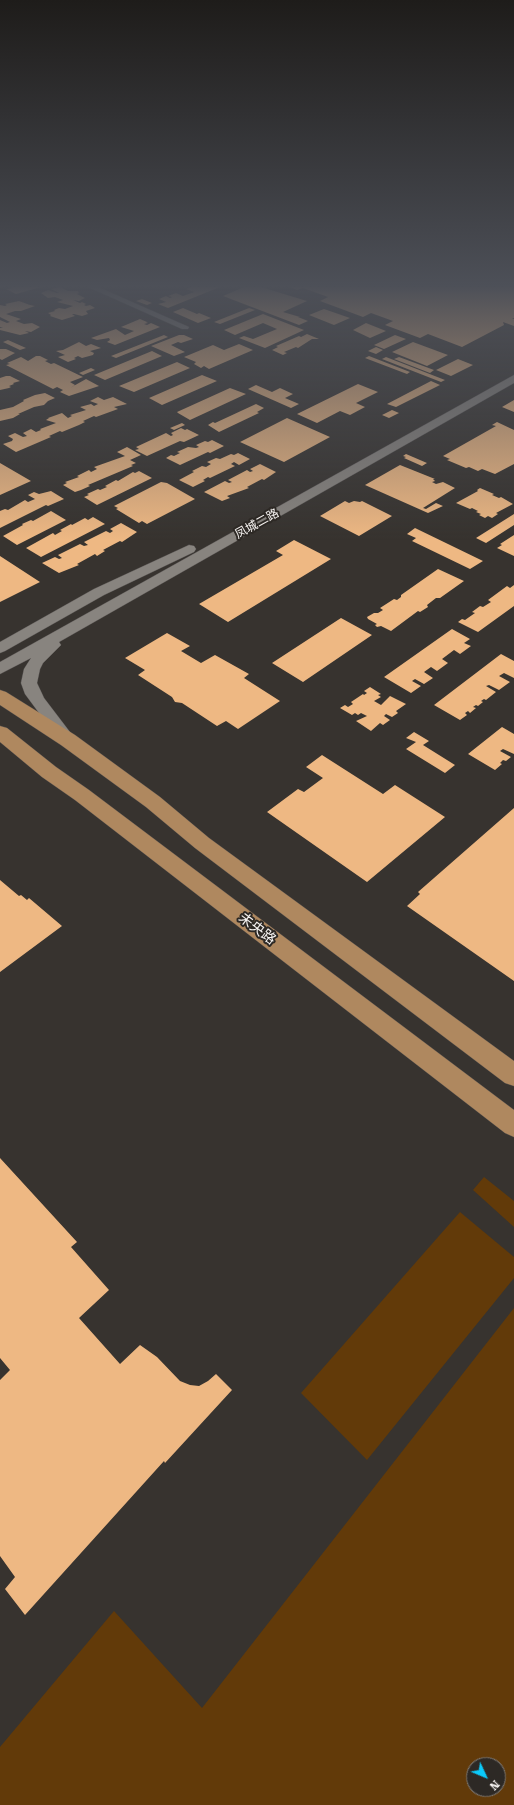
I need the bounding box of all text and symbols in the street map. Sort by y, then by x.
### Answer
street label: 凤城二路 [233,506,281,542]
street label: 未央路 [235,910,279,948]
north arrow [466,1757,506,1797]
text: N [487,1777,502,1793]

